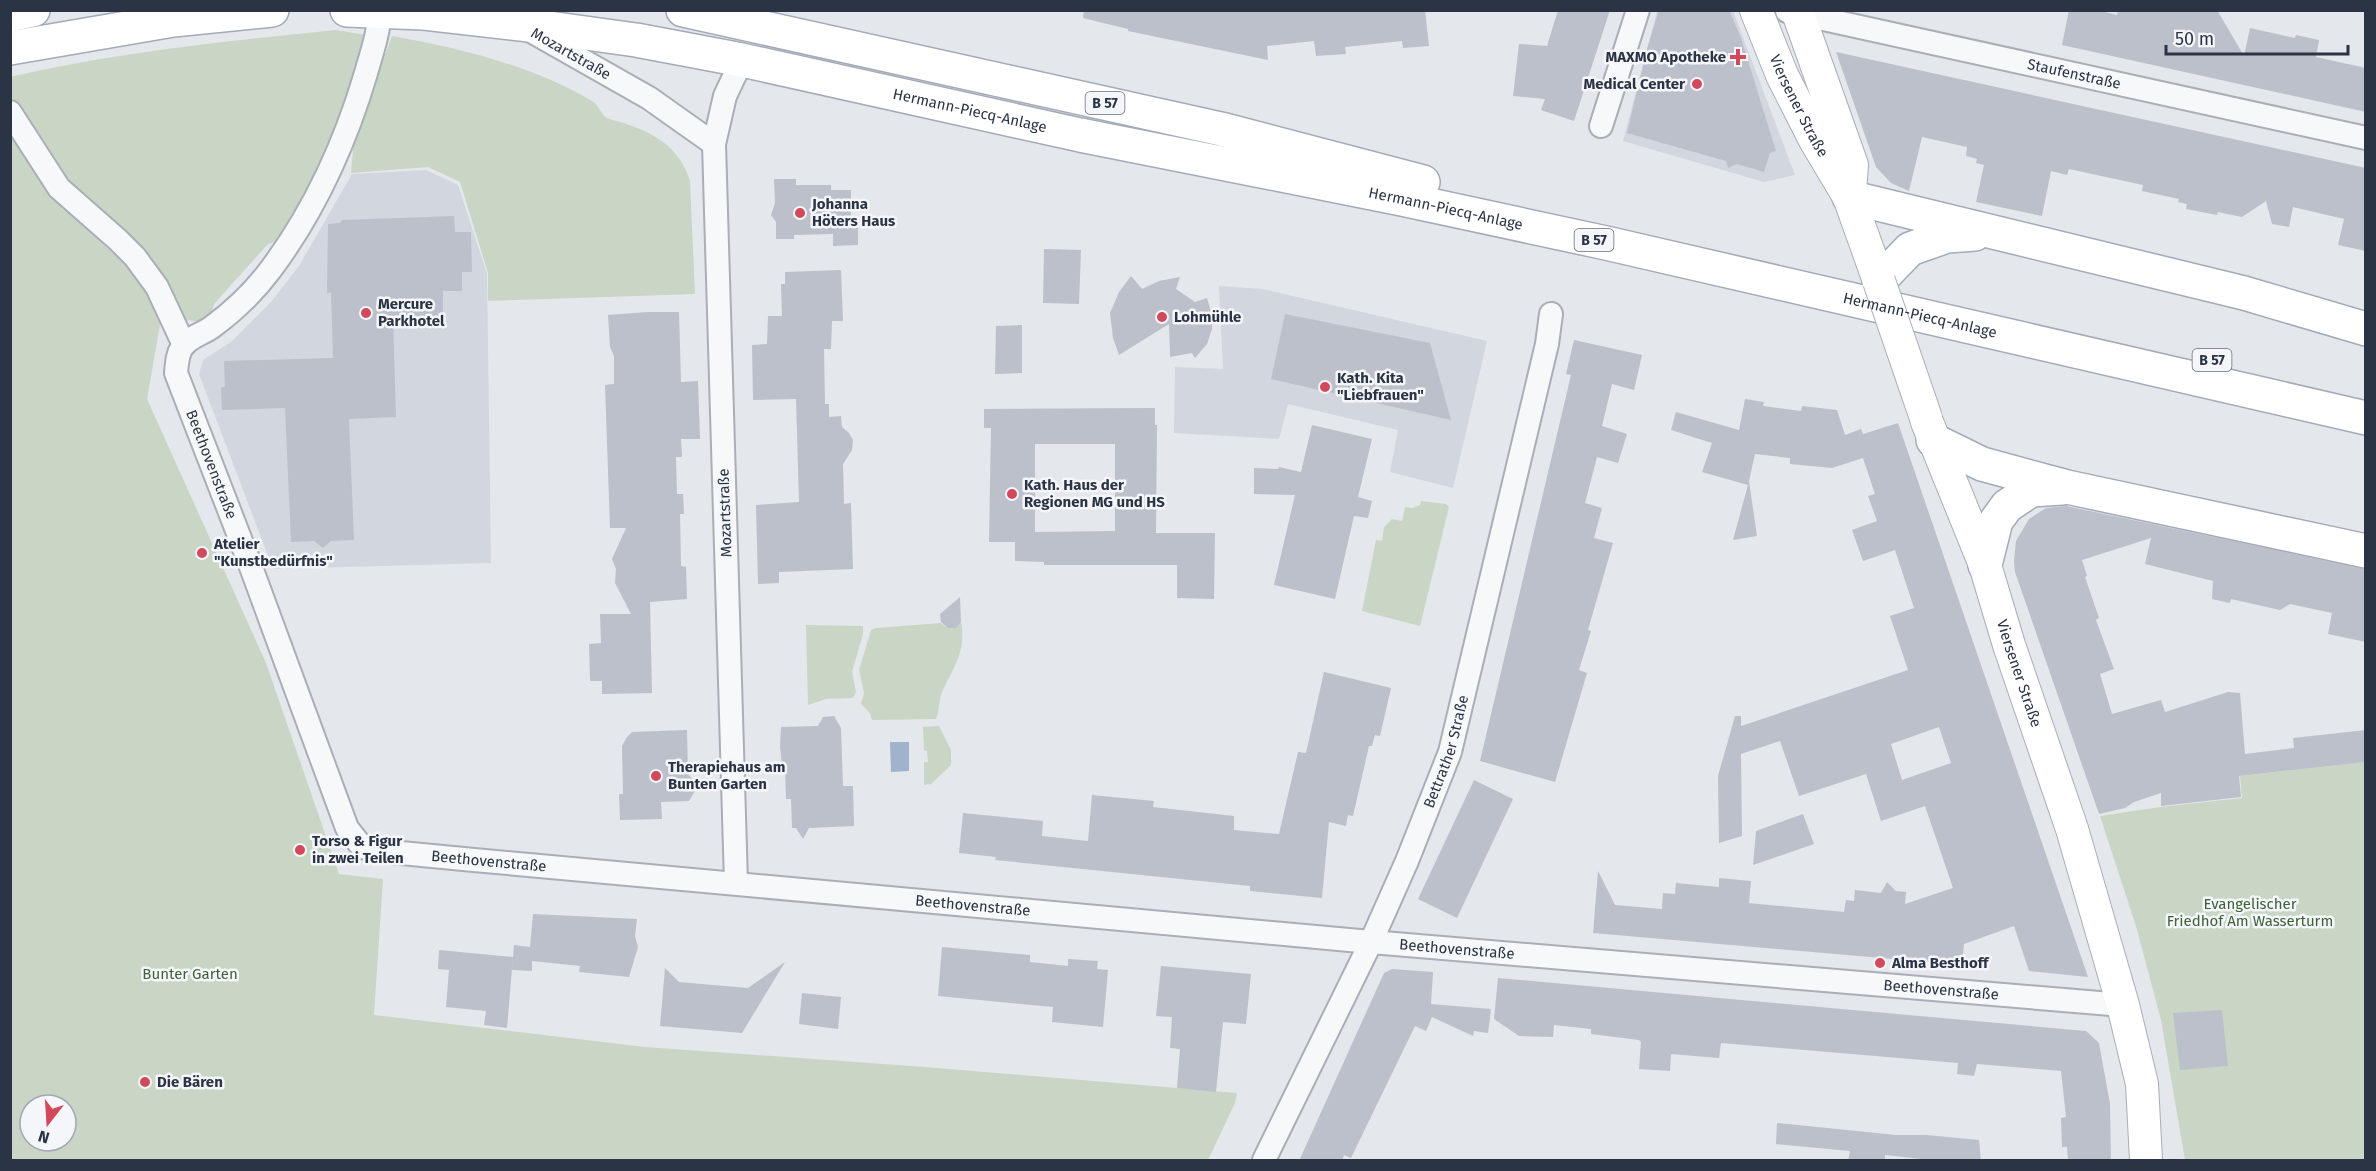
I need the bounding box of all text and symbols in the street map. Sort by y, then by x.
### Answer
scale bar [2166,18,2348,56]
street label: Mozartstraße [528,24,614,84]
text: 50 m [2175,28,2214,50]
place label: MAXMO Apotheke [1605,48,1726,66]
marker: MAXMO Apotheke [1731,50,1745,64]
street label: Viersener Straße [1766,52,1832,160]
street label: Staufenstraße [2026,55,2123,93]
place label: Medical Center [1584,75,1686,93]
marker: Medical Center [1690,77,1704,91]
street label: Hermann-Piecq-Anlage [891,85,1049,136]
road number: B 57 [1086,92,1124,114]
street label: Hermann-Piecq-Anlage [1367,184,1525,234]
place label: Johanna Höters Haus [811,195,895,230]
marker: Johanna Höters Haus [793,206,807,220]
road number: B 57 [1574,229,1614,251]
street label: Hermann-Piecq-Anlage [1841,289,1999,342]
place label: Mercure Parkhotel [378,295,445,330]
marker: Mercure Parkhotel [359,306,373,320]
place label: Lohmühle [1174,308,1241,326]
marker: Lohmühle [1155,310,1169,324]
road number: B 57 [2192,349,2232,371]
place label: Kath. Kita "Liebfrauen" [1337,369,1424,404]
marker: Kath. Kita "Liebfrauen" [1318,380,1332,394]
street label: Beethovenstraße [182,407,241,522]
street label: Mozartstraße [714,468,736,558]
place label: Kath. Haus der Regionen MG und HS [1024,476,1165,511]
marker: Kath. Haus der Regionen MG und HS [1005,487,1019,501]
place label: Atelier "Kunstbedürfnis" [213,535,333,570]
marker: Atelier "Kunstbedürfnis" [195,546,209,560]
street label: Viersener Straße [1993,617,2045,730]
street label: Bettrather Straße [1420,693,1472,811]
place label: Therapiehaus am Bunten Garten [668,758,785,793]
marker: Therapiehaus am Bunten Garten [649,769,663,783]
place label: Torso & Figur in zwei Teilen [312,832,404,867]
marker: Torso & Figur in zwei Teilen [293,843,307,857]
street label: Beethovenstraße [430,847,547,876]
street label: Beethovenstraße [914,891,1031,920]
park label: Evangelischer Friedhof Am Wasserturm [2167,895,2333,930]
street label: Beethovenstraße [1398,935,1515,963]
place label: Alma Besthoff [1891,954,1990,972]
marker: Alma Besthoff [1873,956,1887,970]
park label: Bunter Garten [142,965,238,983]
street label: Beethovenstraße [1883,976,2000,1004]
place label: Die Bären [157,1073,223,1091]
marker: Die Bären [138,1075,152,1089]
north arrow [18,1093,78,1153]
text: N [36,1126,52,1148]

